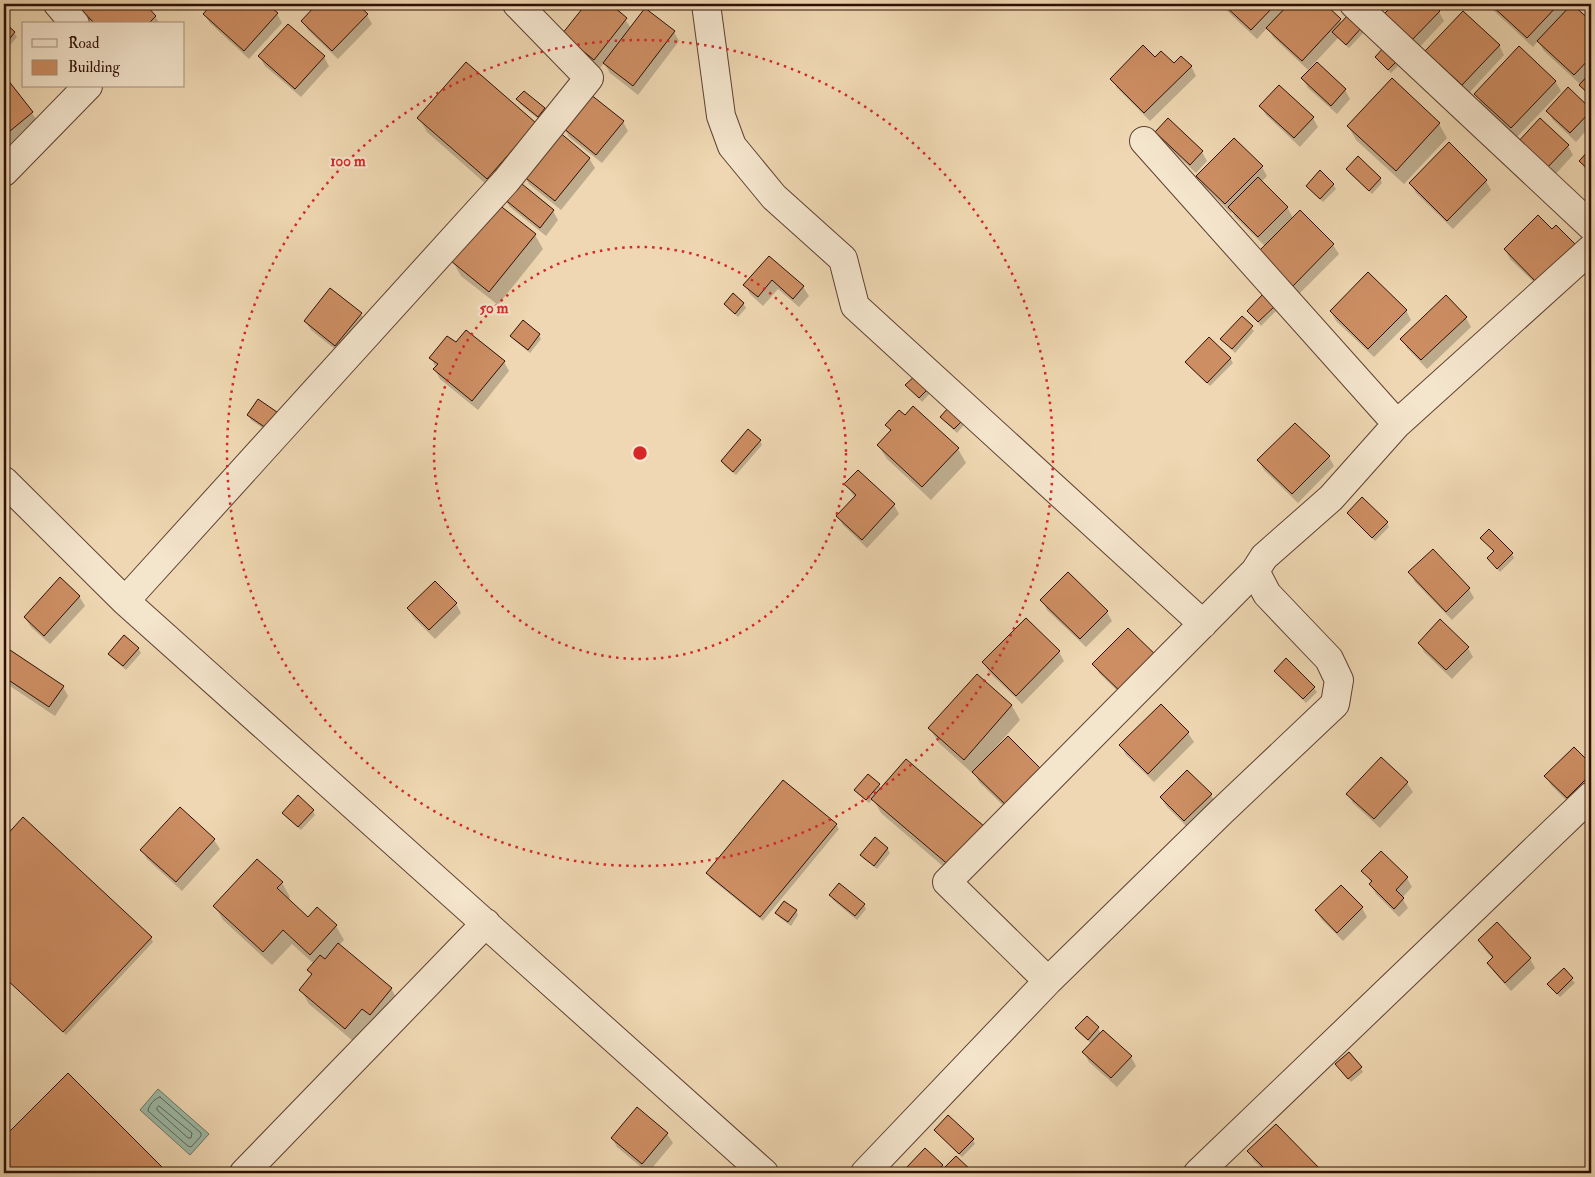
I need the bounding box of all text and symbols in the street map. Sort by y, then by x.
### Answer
legend [22,22,185,88]
text: Road [68,34,100,53]
text: Building [68,58,120,77]
text: 100 m [330,152,366,171]
text: 50 m [480,299,509,318]
centre of rings [631,444,649,462]

